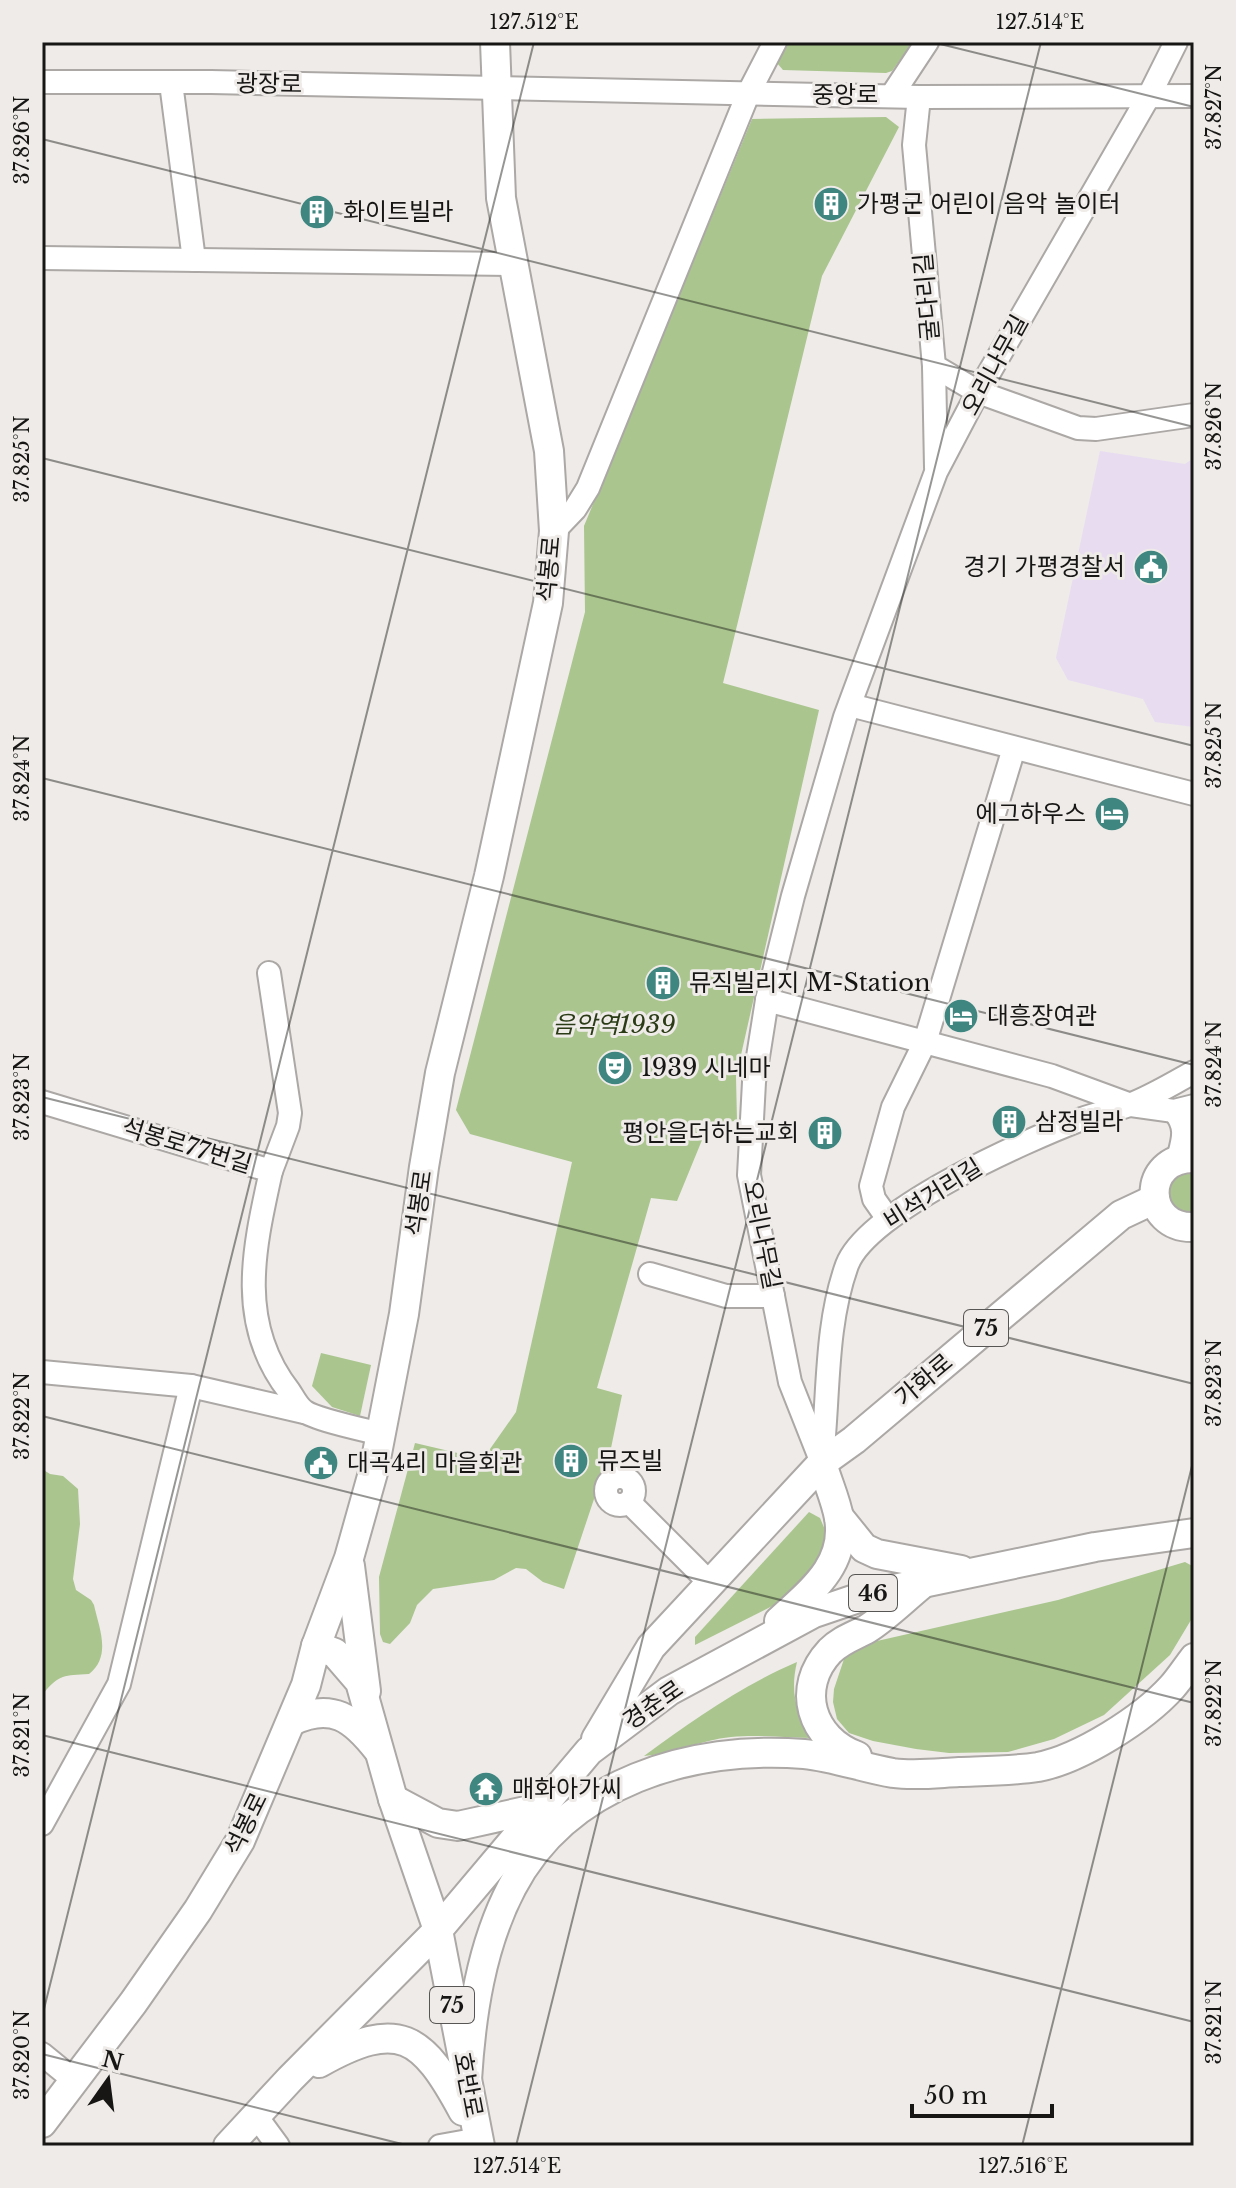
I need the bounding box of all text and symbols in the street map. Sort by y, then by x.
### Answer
text: 127.512°E [489,10,579,34]
text: 127.514°E [996,10,1084,34]
text: 37.827°N [1202,64,1226,150]
street label: 광장로 [236,68,302,99]
street label: 중앙로 [812,80,878,109]
text: 37.826°N [10,96,34,184]
building icon: 가평군 어린이 음악 놀이터 [812,185,850,223]
place label: 가평군 어린이 음악 놀이터 [857,189,1121,218]
building icon: 화이트빌라 [298,193,336,231]
place label: 화이트빌라 [343,197,453,226]
street label: 굴다리길 [908,252,945,342]
street label: 오리나무길 [955,309,1034,420]
text: 37.826°N [1202,382,1226,470]
text: 37.825°N [10,415,34,503]
street label: 석봉로 [531,535,566,603]
public building icon: 경기 가평경찰서 [1132,548,1170,586]
place label: 경기 가평경찰서 [964,552,1125,581]
text: 37.825°N [1202,701,1226,789]
text: 37.824°N [10,734,34,822]
hotel icon: 에그하우스 [1093,795,1131,833]
place label: 에그하우스 [976,799,1086,828]
building icon: 뮤직빌리지 M-Station [644,964,682,1002]
place label: 뮤직빌리지 M-Station [689,968,931,997]
hotel icon: 대흥장여관 [942,997,980,1035]
place label: 대흥장여관 [987,1001,1097,1030]
park label: 음악역1939 [553,1010,675,1039]
text: 37.824°N [1202,1020,1226,1108]
theatre icon: 1939 시네마 [596,1049,634,1087]
text: 37.823°N [10,1053,34,1141]
place label: 1939 시네마 [641,1053,770,1082]
building icon: 삼정빌라 [990,1103,1028,1141]
place label: 삼정빌라 [1035,1107,1123,1136]
street label: 석봉로77번길 [119,1112,256,1179]
building icon: 평안을더하는교회 [806,1114,844,1152]
place label: 평안을더하는교회 [622,1118,799,1147]
street label: 비석거리길 [878,1152,987,1235]
street label: 석봉로 [400,1168,437,1238]
street label: 오리나무길 [738,1178,787,1292]
road number: 75 [964,1310,1008,1346]
text: 37.823°N [1202,1339,1226,1427]
street label: 가화로 [889,1347,958,1412]
text: 37.822°N [10,1372,34,1460]
building icon: 뮤즈빌 [552,1442,590,1480]
public building icon: 대곡4리 마을회관 [302,1444,340,1482]
place label: 뮤즈빌 [597,1446,663,1475]
place label: 대곡4리 마을회관 [347,1448,523,1477]
road number: 46 [849,1575,897,1611]
text: 37.822°N [1202,1659,1226,1747]
street label: 경춘로 [617,1674,688,1735]
text: 37.821°N [10,1693,34,1777]
temple icon: 매화아가씨 [467,1770,505,1808]
place label: 매화아가씨 [512,1774,622,1803]
street label: 석봉로 [218,1788,273,1860]
text: 37.821°N [1202,1980,1226,2064]
road number: 75 [430,1987,474,2023]
text: 37.820°N [10,2010,34,2100]
north arrow [68,2040,148,2120]
text: N [99,2045,126,2077]
street label: 호반로 [448,2050,489,2120]
scale bar [912,2068,1052,2118]
text: 50 m [924,2081,988,2110]
text: 127.514°E [473,2154,561,2178]
text: 127.516°E [978,2154,1068,2178]

